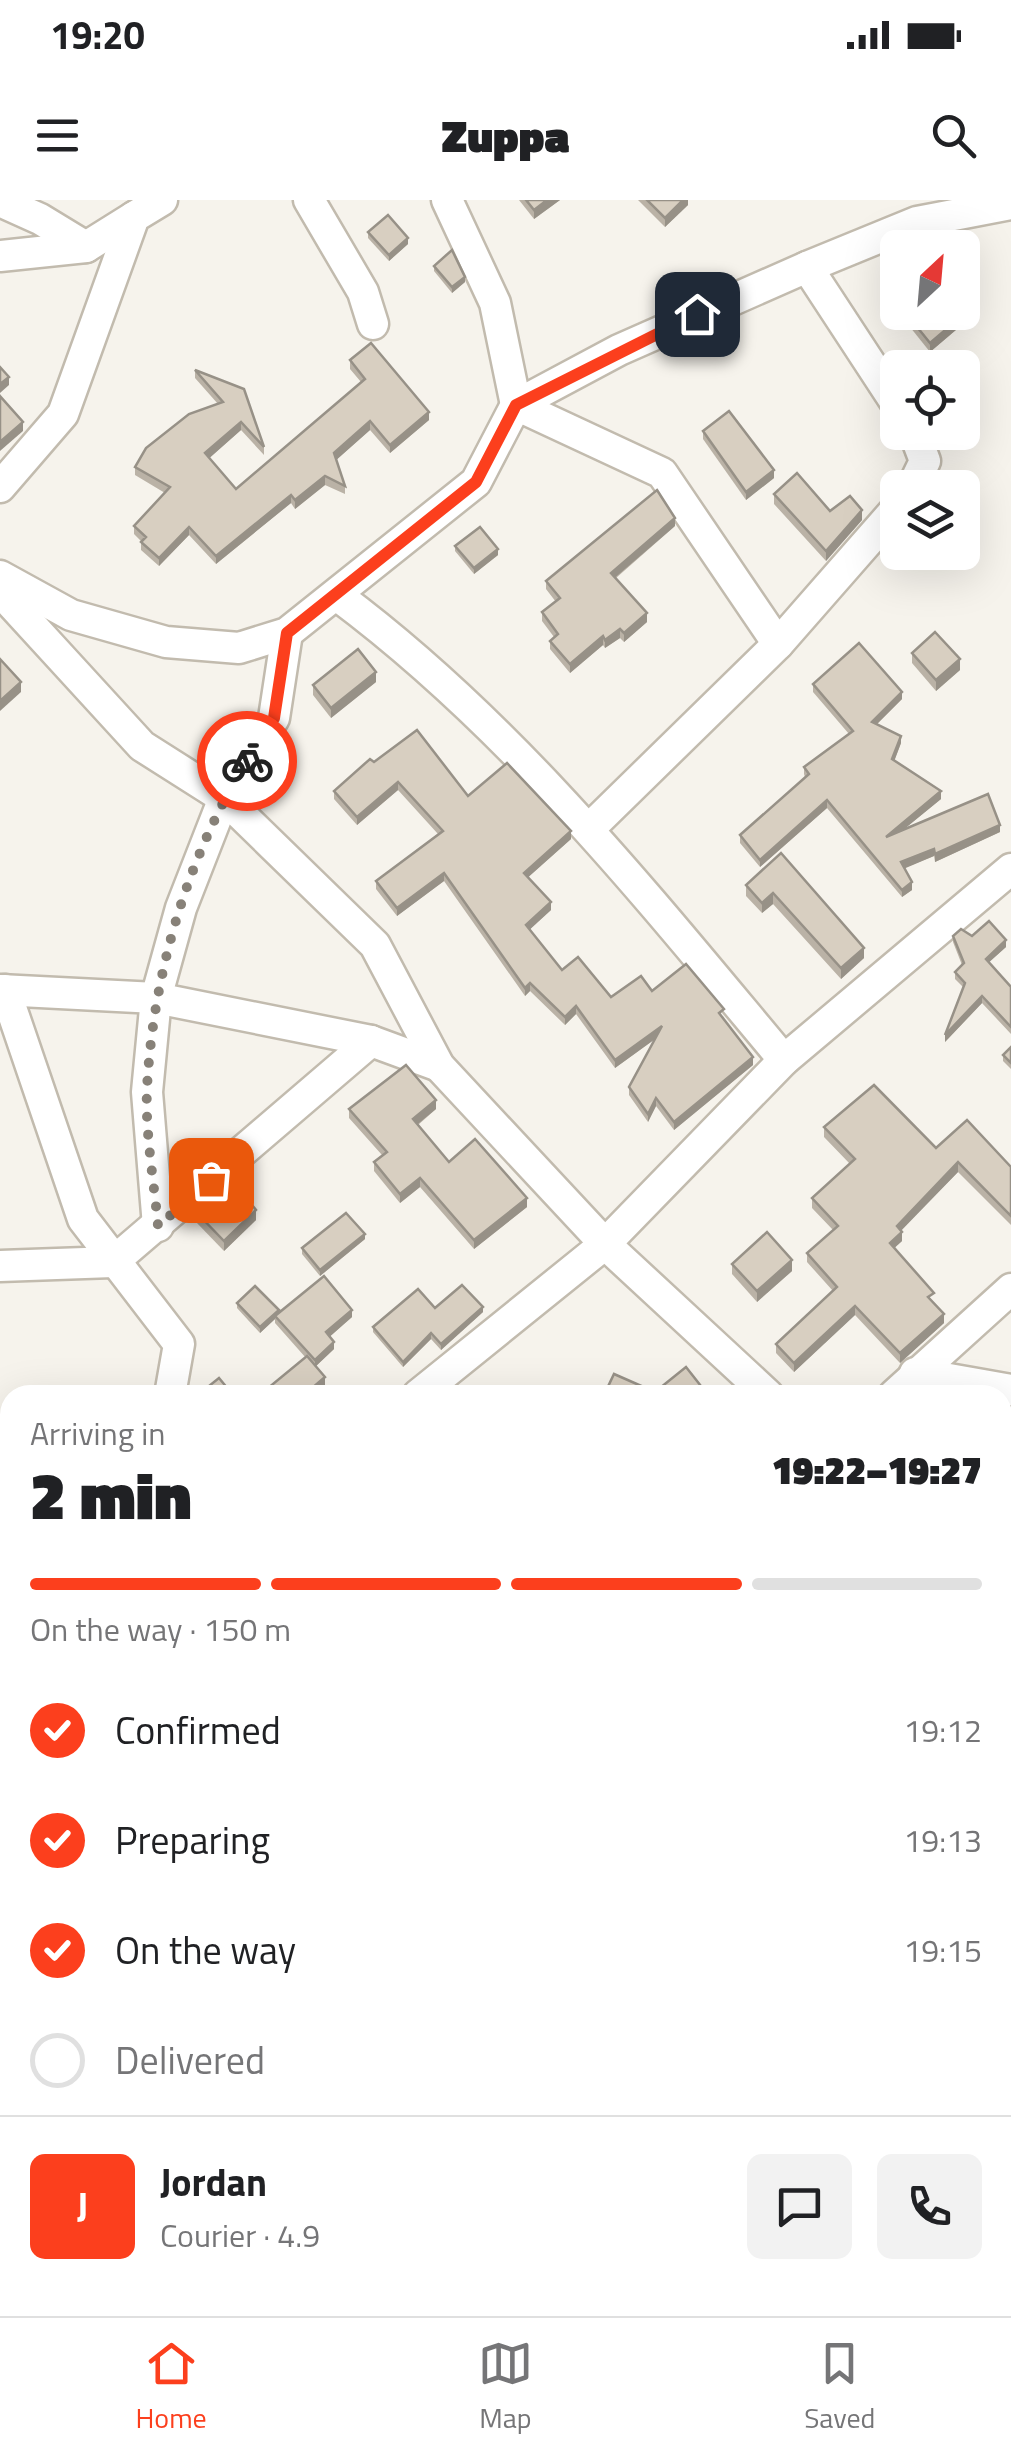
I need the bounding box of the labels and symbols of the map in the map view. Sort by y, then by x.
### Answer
north arrow [880,230,980,330]
pin [655,272,740,357]
courier [197,711,297,811]
pin [169,1138,254,1223]

